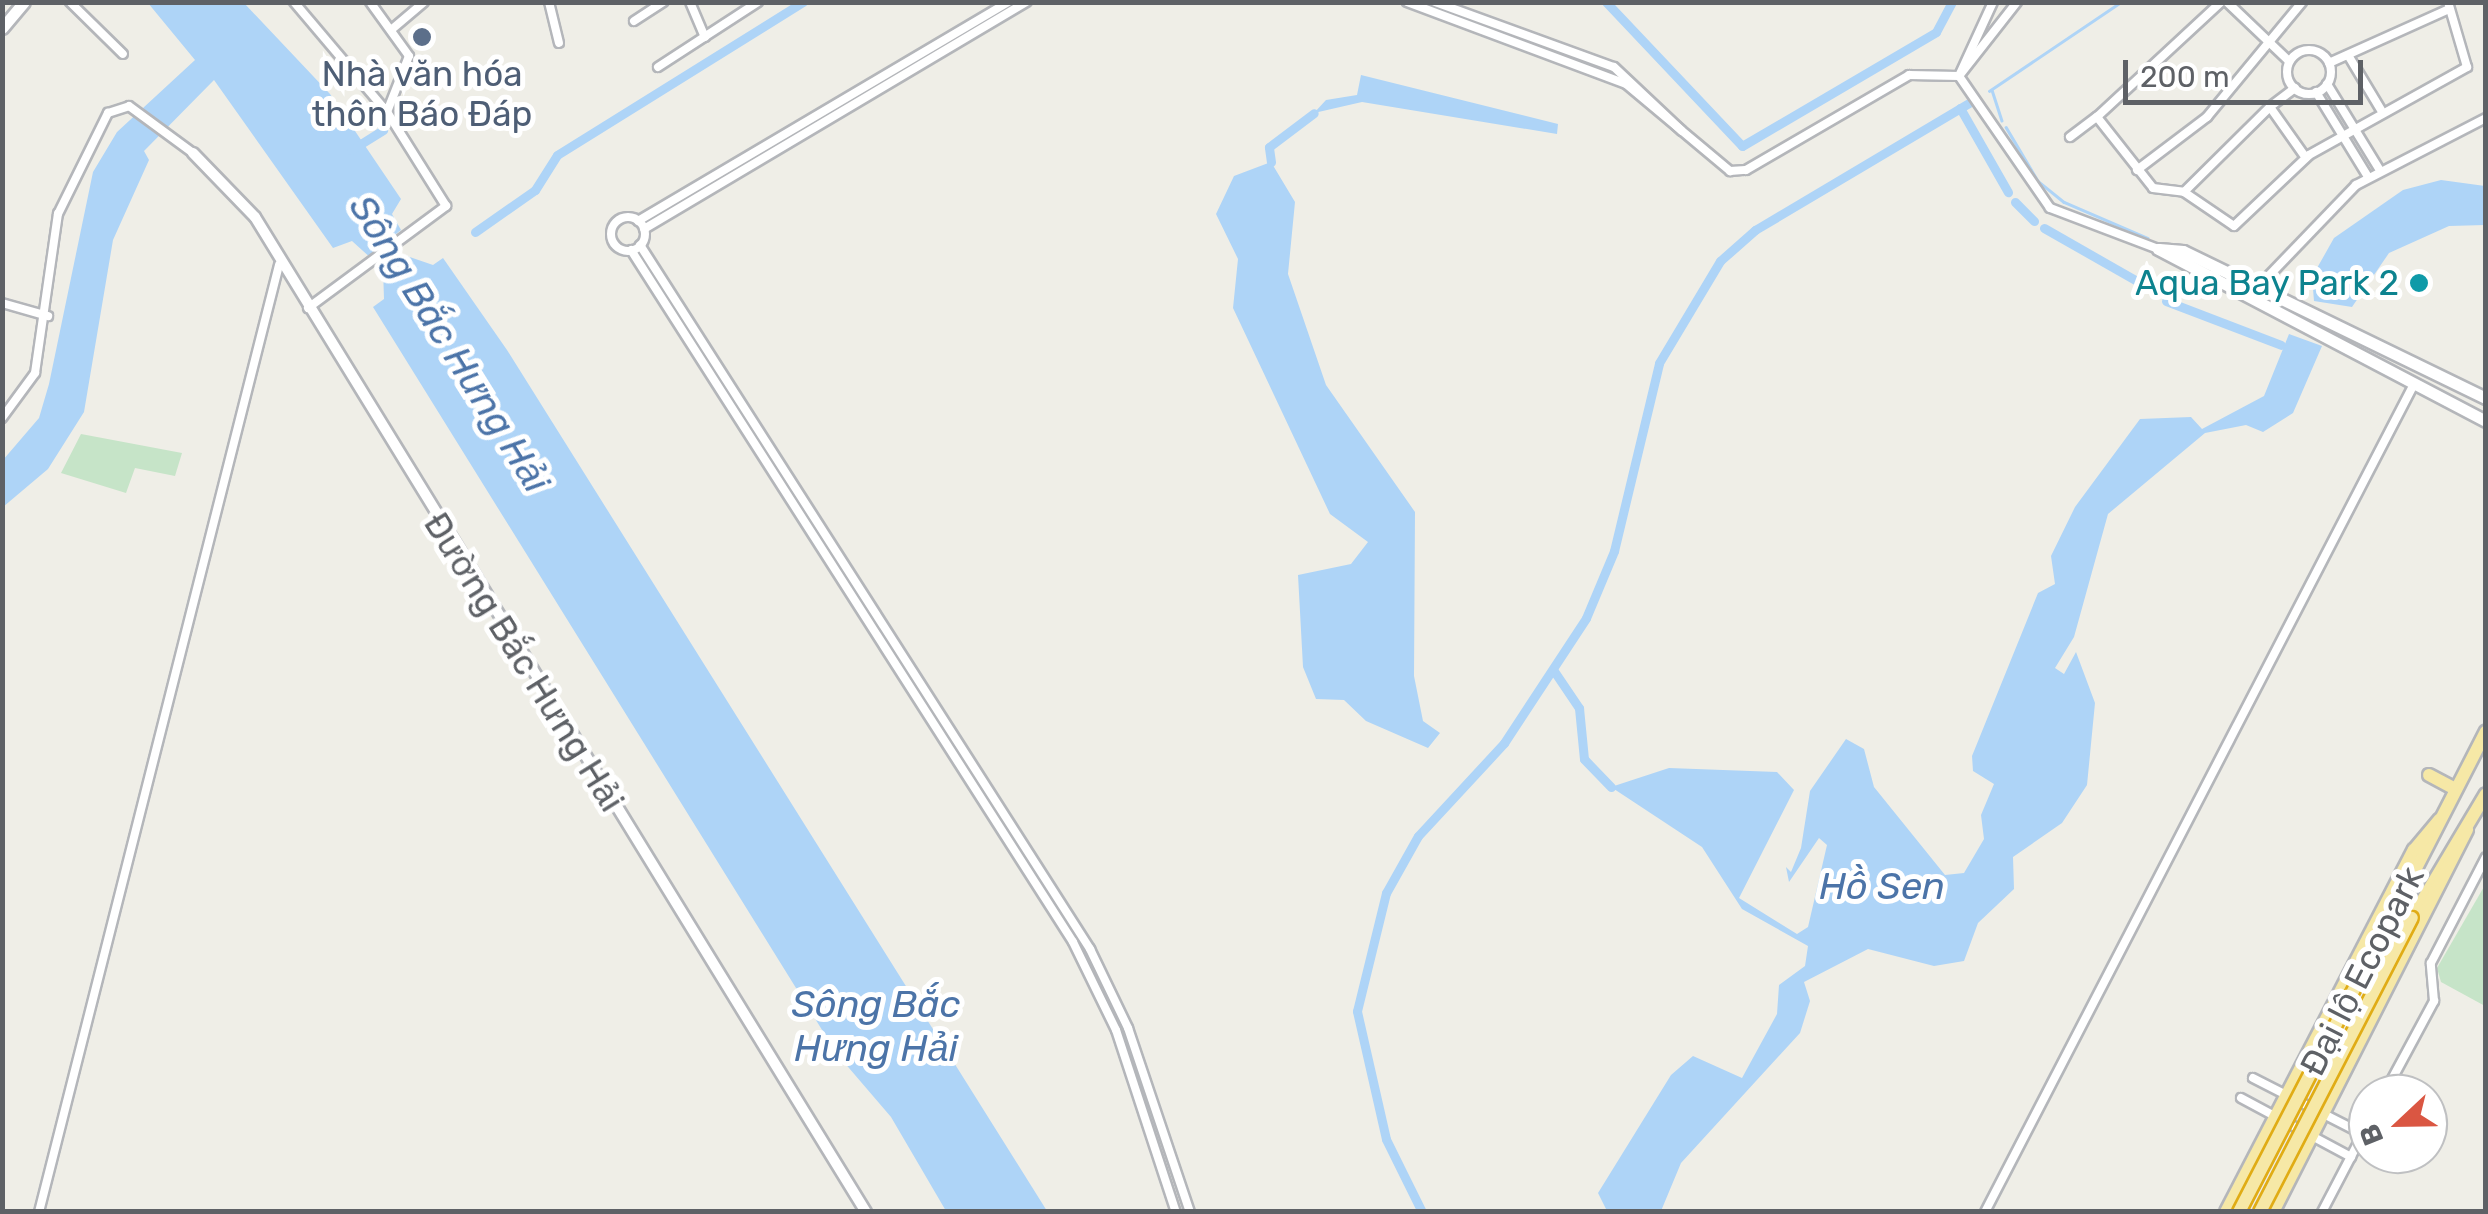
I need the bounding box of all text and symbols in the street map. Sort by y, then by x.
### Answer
marker: Nhà văn hóa thôn Báo Đáp [411,26,433,48]
scale bar [2128,40,2368,102]
place label: Nhà văn hóa thôn Báo Đáp [312,53,532,135]
text: 200 m [2140,59,2230,95]
water label: Sông Bắc Hưng Hải [339,187,559,501]
place label: Aqua Bay Park 2 [2134,262,2399,304]
marker: Aqua Bay Park 2 [2408,272,2430,294]
street label: Đường Bắc Hưng Hải [415,505,633,819]
street label: Đại lộ Ecopark [2291,859,2433,1083]
water label: Hồ Sen [1819,864,1945,910]
water label: Sông Bắc Hưng Hải [791,982,961,1072]
north arrow [2348,1074,2448,1174]
text: B [2353,1119,2391,1150]

